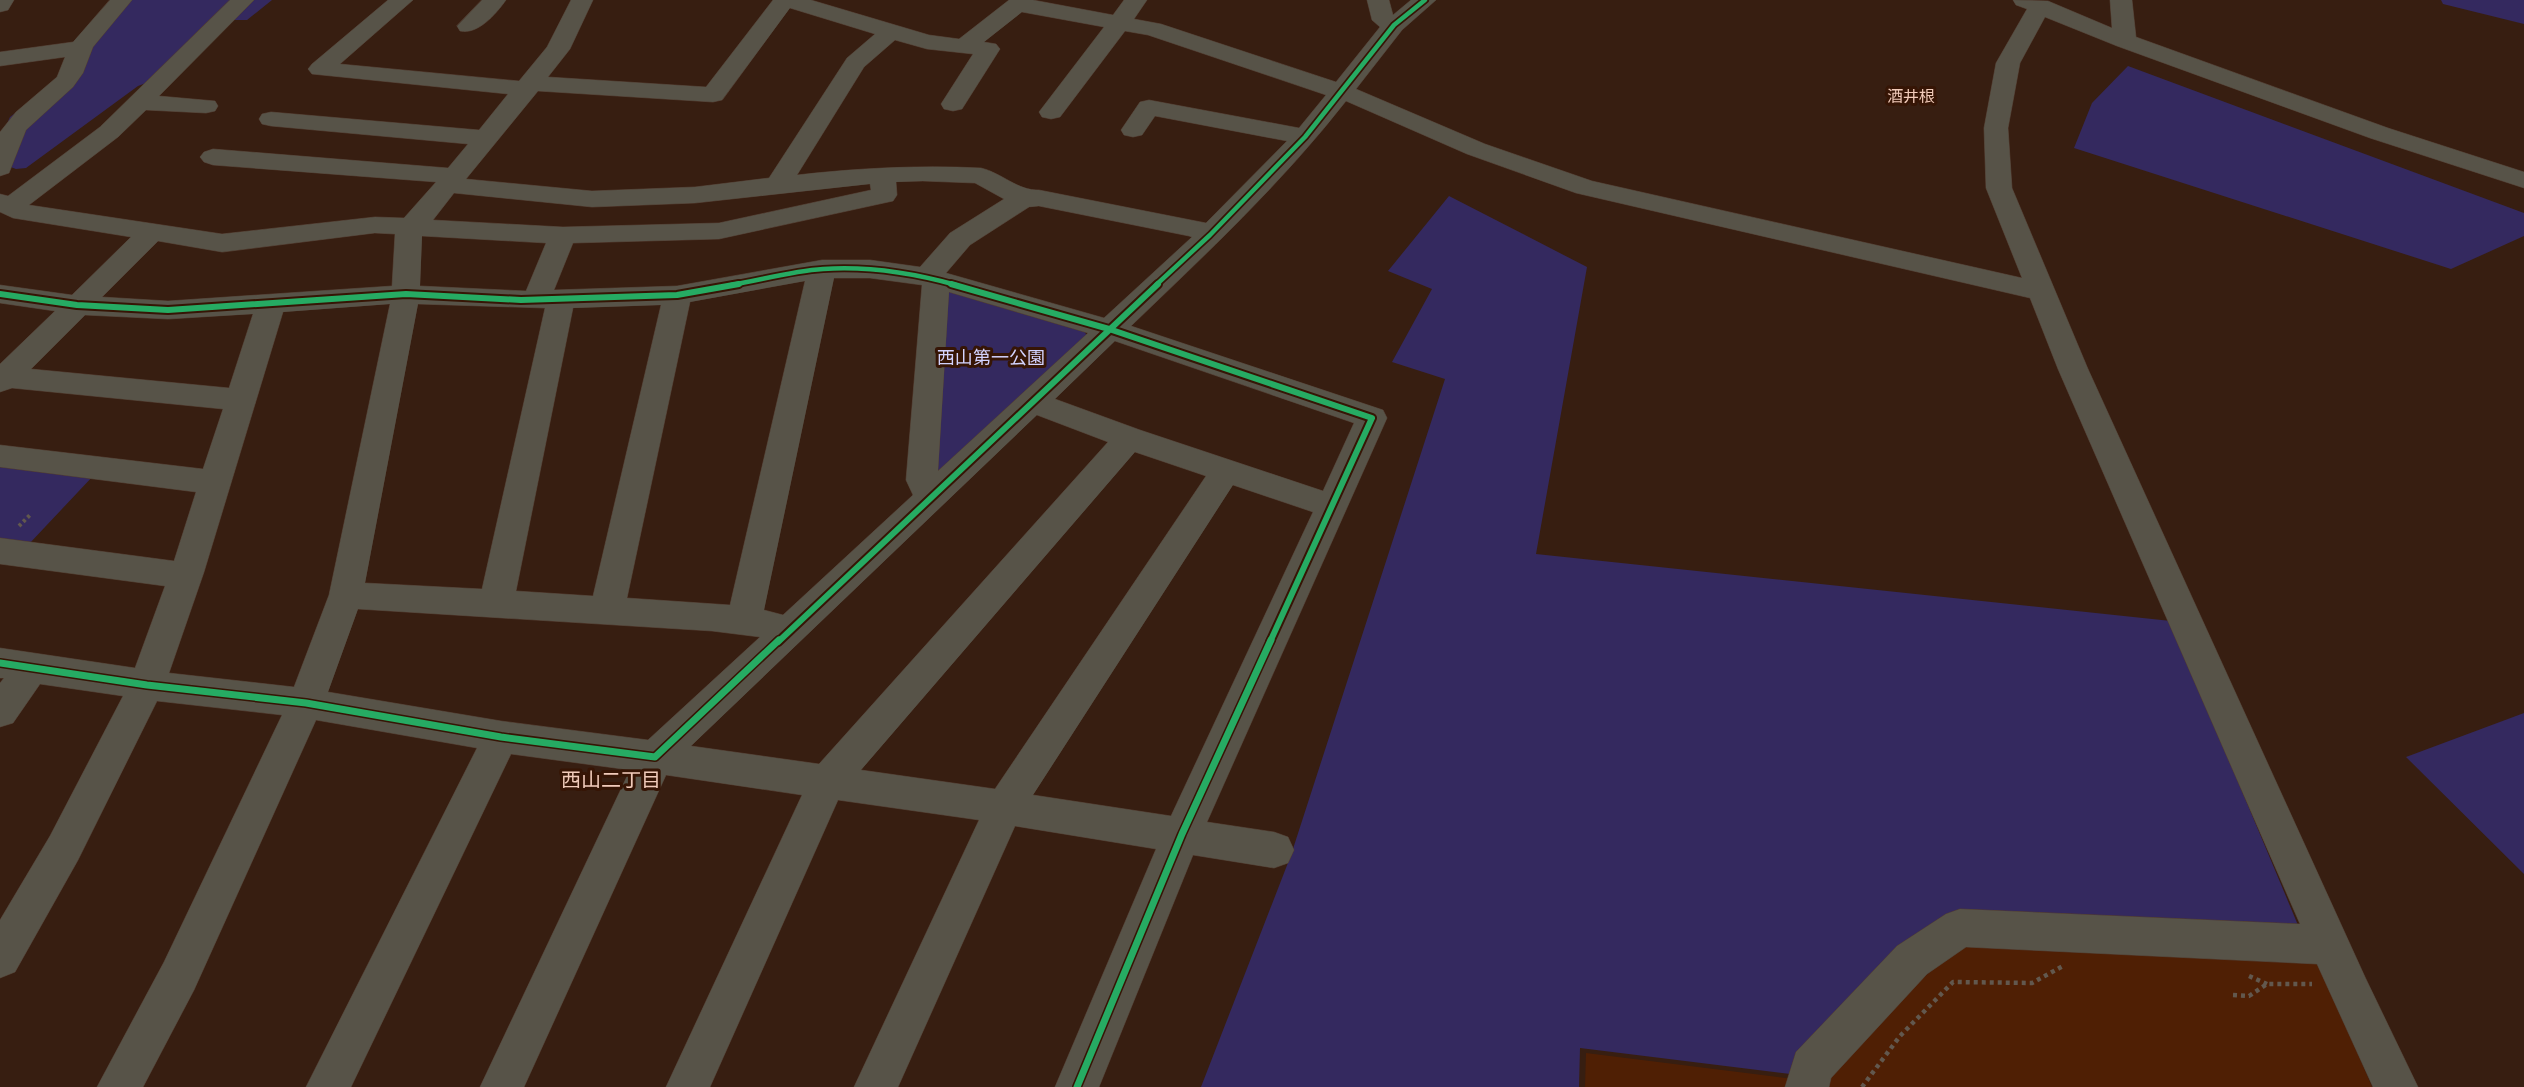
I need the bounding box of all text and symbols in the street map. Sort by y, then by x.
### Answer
district label: 酒井根 [1887,88,1935,105]
park label: 西山第一公園 [937,348,1045,368]
district label: 西山二丁目 [561,769,661,791]

